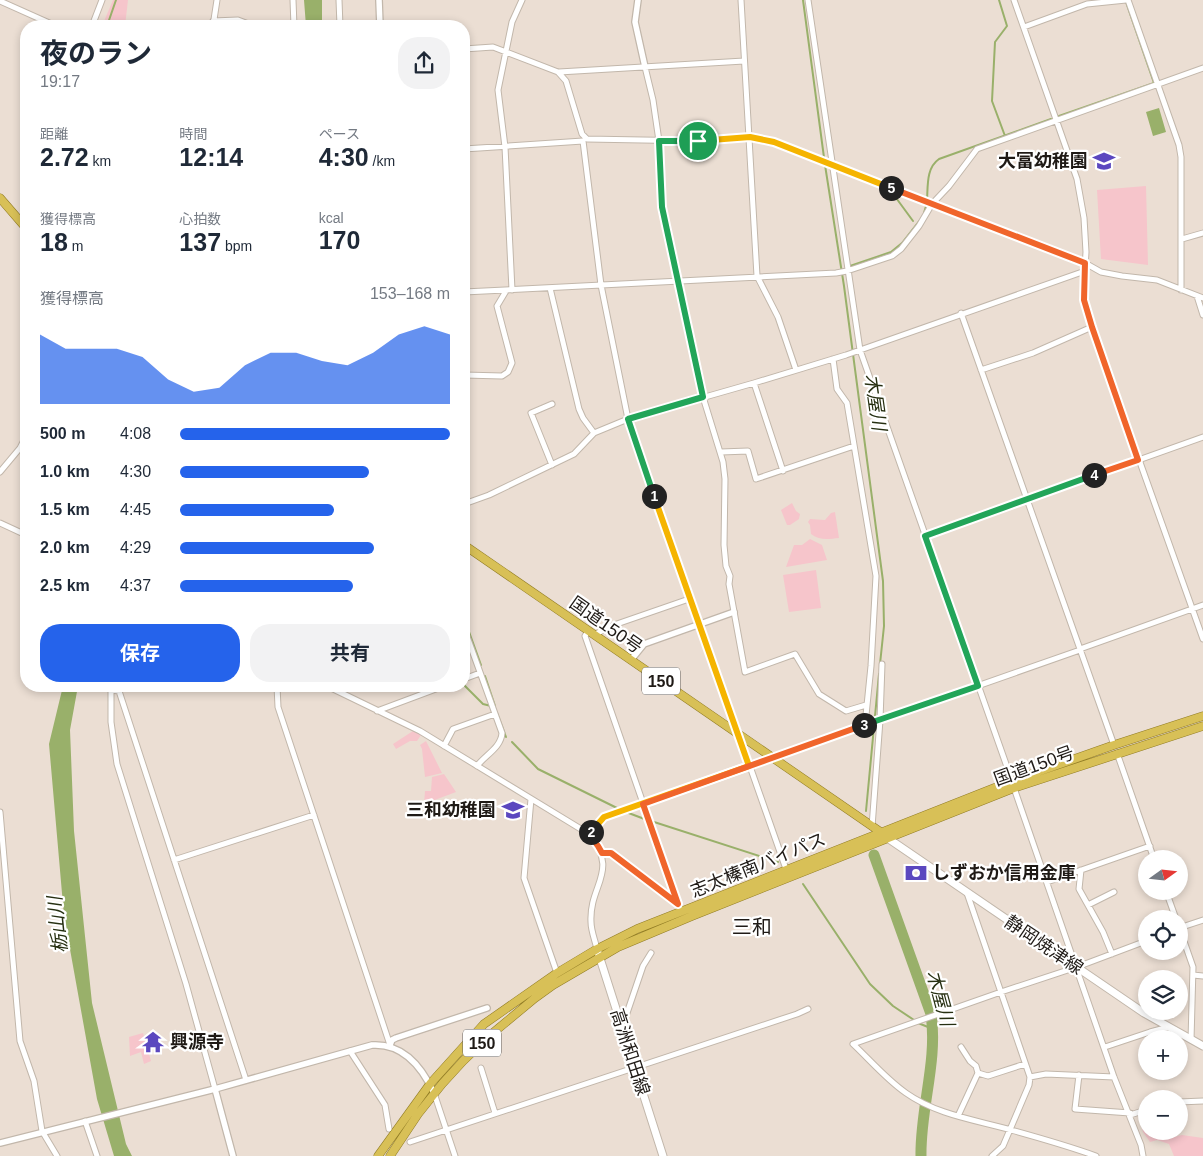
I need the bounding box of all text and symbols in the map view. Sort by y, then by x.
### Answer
button: share [398,37,450,89]
text: 夜のラン [40,38,152,69]
text: 19:17 [40,73,80,90]
pin [677,120,719,162]
text: 距離 [40,126,68,142]
text: 時間 [179,126,207,142]
text: ペース [319,126,360,142]
icon: arrive [684,127,712,155]
text: 2.72 [40,143,89,171]
text: 12:14 [179,143,243,171]
text: 4:30 [319,143,369,171]
school or university icon: 大富幼稚園 [1091,148,1117,174]
place label: 大富幼稚園 [998,151,1088,171]
text: km [89,153,111,169]
text: /km [369,153,395,169]
pin: 5 [878,176,904,200]
text: 5 [888,180,895,196]
text: kcal [319,210,344,226]
text: 獲得標高 [40,211,96,227]
text: 心拍数 [179,211,221,227]
text: 170 [319,226,360,254]
text: 18 [40,228,68,256]
text: 137 [179,228,221,256]
text: m [68,238,83,254]
text: bpm [221,238,252,254]
text: 153–168 m [370,285,450,302]
text: 獲得標高 [40,290,104,307]
water label: 木屋川 [861,372,890,434]
text: 500 m [40,425,85,442]
text: 4:08 [120,425,151,442]
pin: 4 [1082,462,1106,488]
text: 1.0 km [40,463,90,480]
text: 4:30 [120,463,151,480]
text: 4 [1091,467,1098,483]
pin: 1 [642,484,666,508]
text: 1 [651,488,658,504]
text: 1.5 km [40,501,90,518]
text: 4:45 [120,501,151,518]
text: 2.0 km [40,539,90,556]
text: 4:29 [120,539,151,556]
text: 2.5 km [40,577,90,594]
text: 4:37 [120,577,151,594]
street label: 国道150号 [566,593,646,657]
button: 保存 [40,624,240,682]
button: 共有 [250,624,450,682]
road number: 150 [642,668,680,694]
pin: 3 [852,712,876,738]
text: 3 [861,717,868,733]
street label: 国道150号 [991,742,1077,790]
school or university icon: 三和幼稚園 [500,797,526,823]
place label: 三和幼稚園 [406,800,496,820]
pin: 2 [578,820,604,844]
text: 2 [588,824,595,840]
street label: 志太榛南バイパス [688,829,828,901]
north arrow [1138,850,1188,900]
map controls [1138,850,1188,1140]
bank icon: しずおか信用金庫 [903,860,929,886]
place label: しずおか信用金庫 [932,862,1076,883]
water label: 栃山川 [44,894,71,954]
button: locate [1138,910,1188,960]
street label: 静岡焼津線 [1001,912,1087,978]
district label: 三和 [732,916,772,938]
water label: 木屋川 [923,968,959,1030]
button: layers [1138,970,1188,1020]
street label: 高洲和田線 [607,1006,653,1098]
temple icon: 興源寺 [140,1029,166,1055]
road number: 150 [463,1030,501,1056]
button: + [1138,1030,1188,1080]
place label: 興源寺 [170,1032,224,1052]
button: − [1138,1090,1188,1140]

